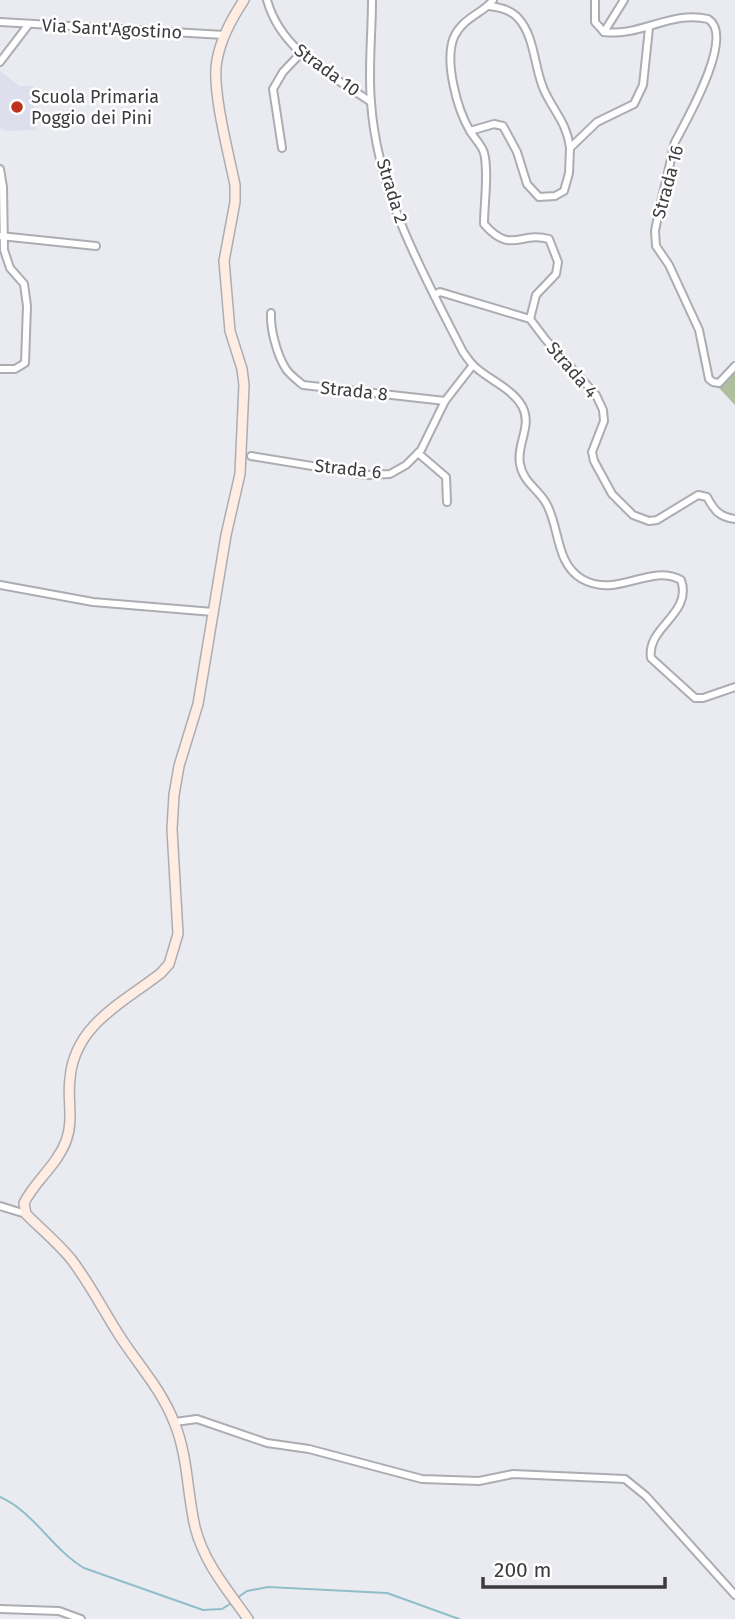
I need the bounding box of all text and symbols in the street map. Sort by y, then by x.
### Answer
street label: Via Sant'Agostino [41,14,183,44]
street label: Strada 10 [290,39,364,101]
place label: Scuola Primaria Poggio dei Pini [31,86,159,129]
marker: Scuola Primaria Poggio dei Pini [9,99,25,115]
street label: Strada 16 [648,143,688,221]
street label: Strada 2 [372,156,412,226]
street label: Strada 4 [542,337,603,403]
street label: Strada 8 [319,377,389,405]
street label: Strada 6 [313,455,383,483]
scale bar [483,1546,665,1590]
text: 200 m [494,1557,551,1583]

